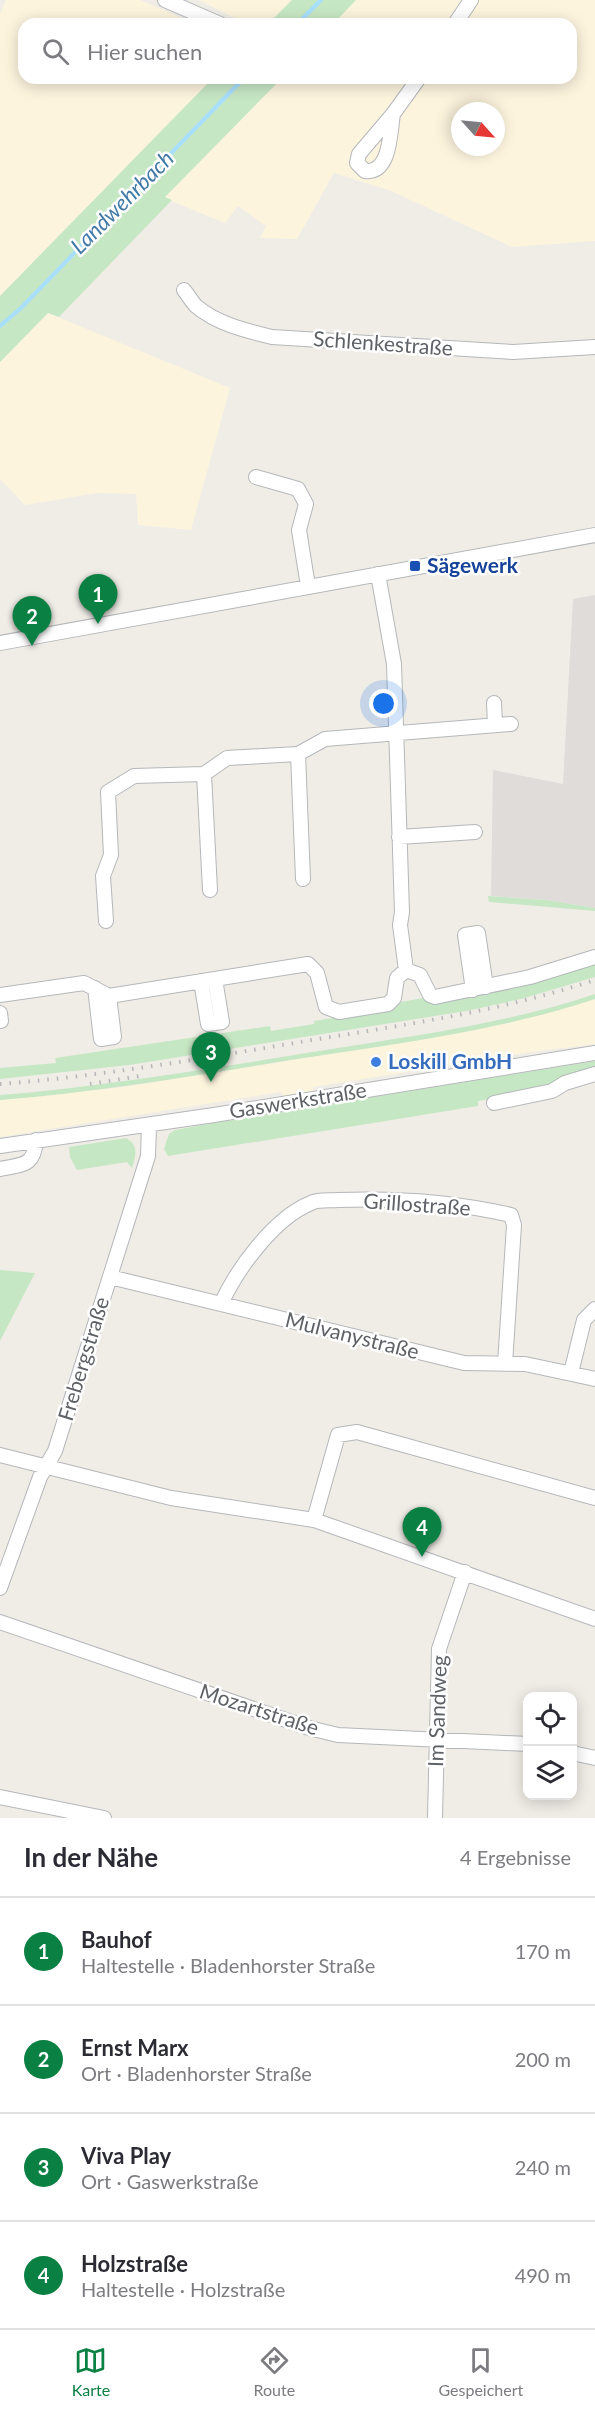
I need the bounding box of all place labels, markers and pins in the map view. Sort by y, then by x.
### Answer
place label: Sägewerk [427,552,519,577]
marker: Sägewerk [408,559,422,573]
pin: 1 [78,574,118,624]
pin: 2 [12,596,51,646]
pin: 3 [192,1032,230,1082]
place label: Loskill GmbH [388,1048,512,1073]
marker: Loskill GmbH [369,1055,383,1069]
pin: 4 [402,1508,442,1557]

